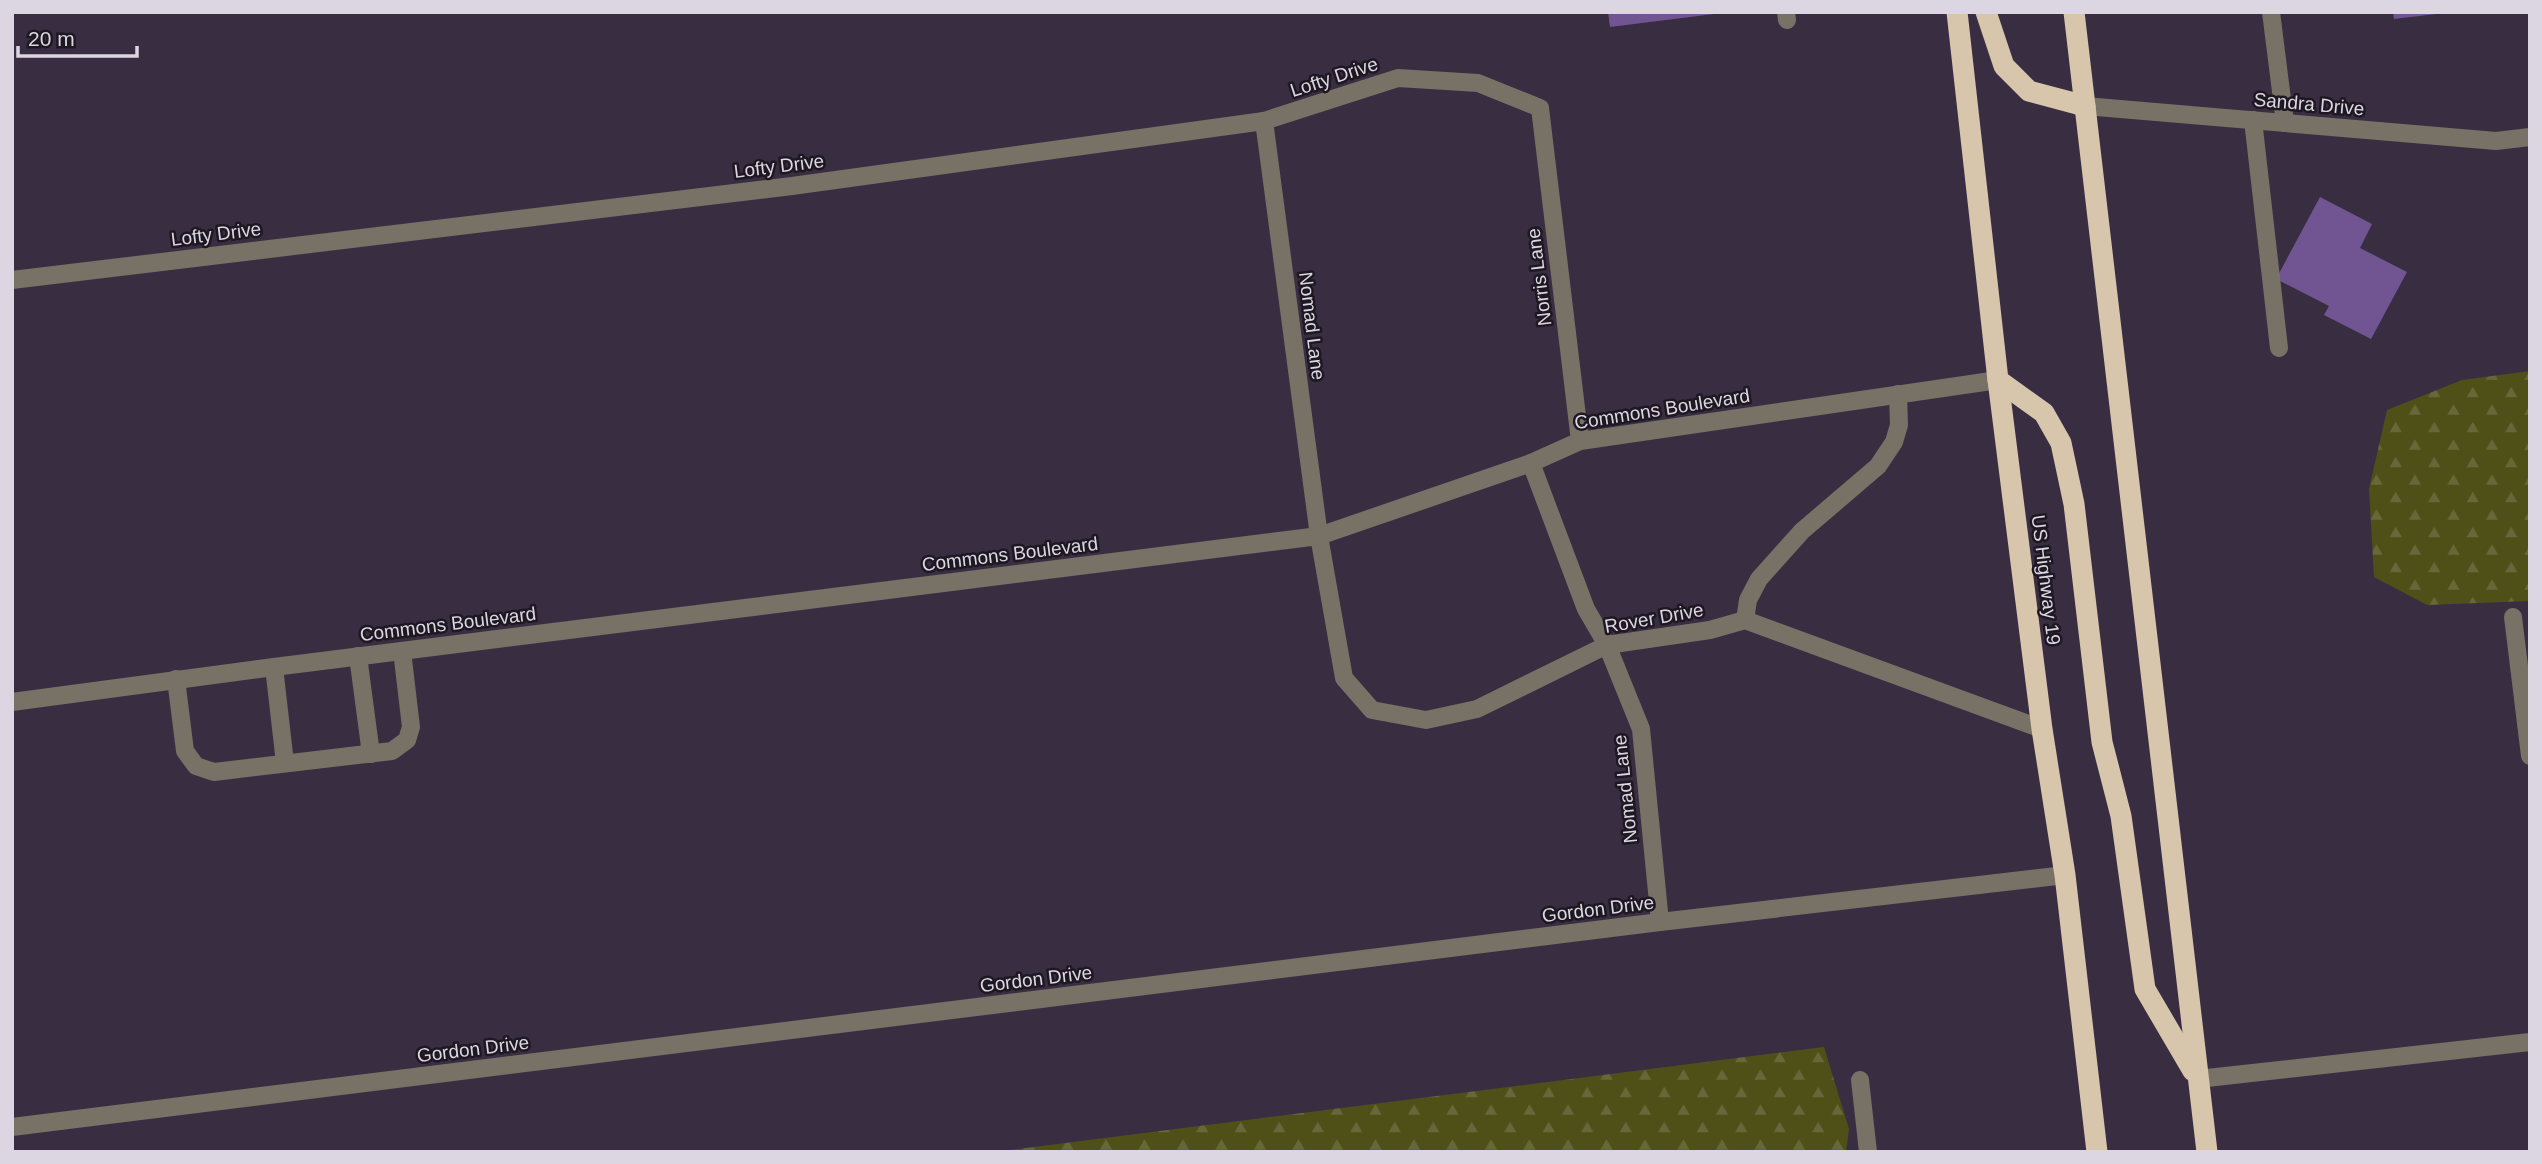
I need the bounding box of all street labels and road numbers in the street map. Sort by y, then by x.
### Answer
street label: Lofty Drive [1288,53,1380,101]
street label: Sandra Drive [2253,89,2365,119]
street label: Lofty Drive [733,150,825,182]
street label: Lofty Drive [170,218,262,250]
street label: Norris Lane [1523,227,1555,327]
street label: Nomad Lane [1295,271,1329,381]
street label: Commons Boulevard [1573,385,1751,433]
street label: US Highway 19 [2028,514,2064,646]
street label: Commons Boulevard [921,533,1099,575]
street label: Rover Drive [1603,599,1705,637]
street label: Commons Boulevard [359,603,537,645]
street label: Nomad Lane [1609,734,1641,844]
street label: Gordon Drive [1541,892,1655,926]
street label: Gordon Drive [979,962,1093,996]
street label: Gordon Drive [416,1032,530,1066]

